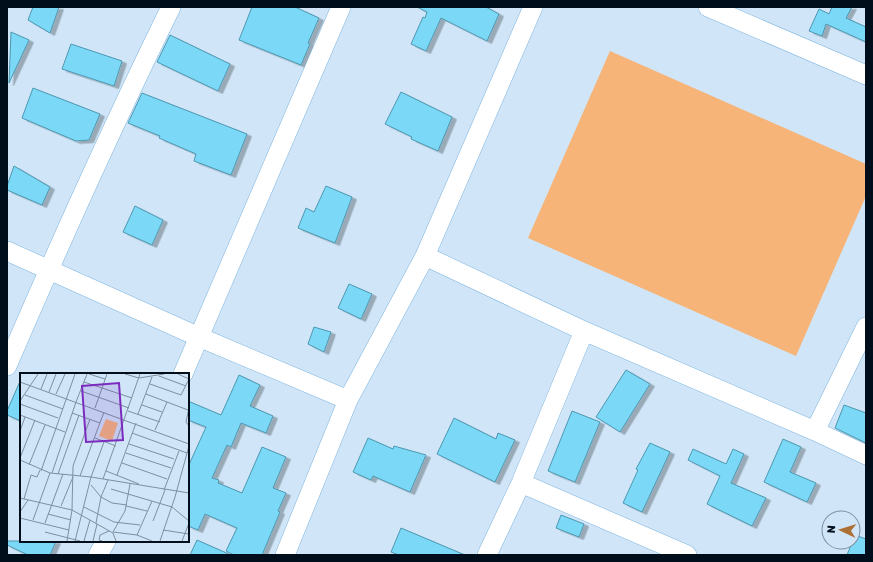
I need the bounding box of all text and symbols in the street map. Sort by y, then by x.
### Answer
inset map [20,373,189,542]
north arrow [821,510,861,550]
text: N [825,525,838,534]

